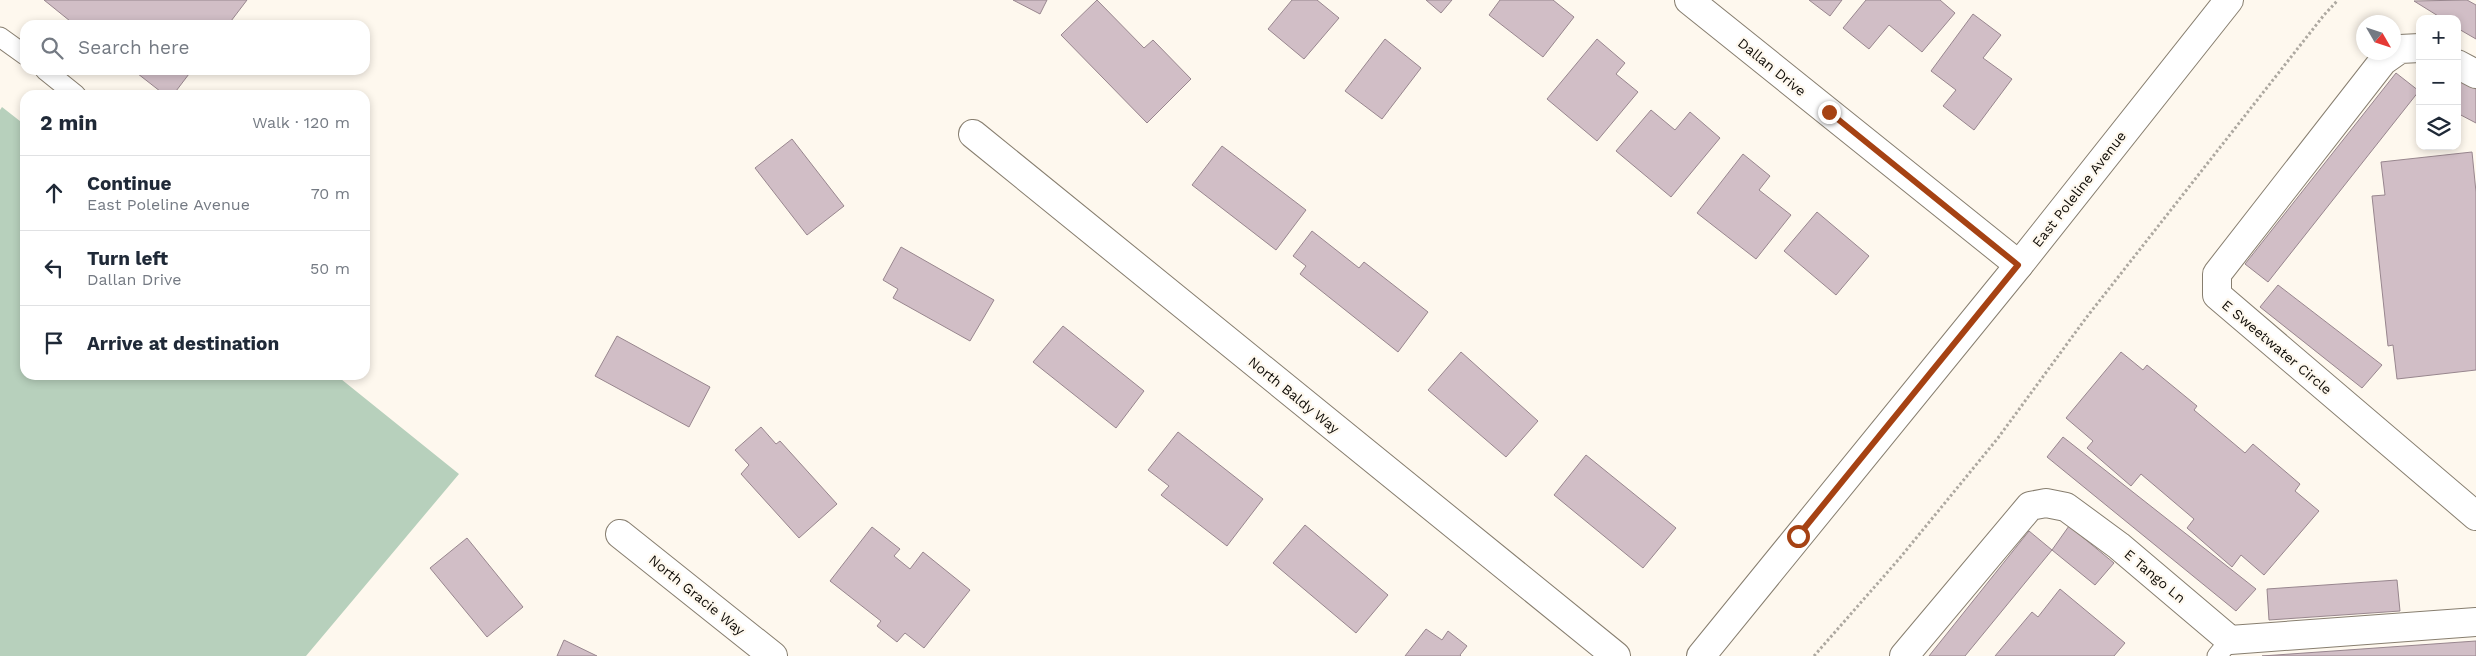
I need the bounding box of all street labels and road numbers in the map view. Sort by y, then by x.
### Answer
street label: Dallan Drive [1735,35,1809,99]
street label: East Poleline Avenue [2029,128,2129,250]
street label: E Sweetwater Circle [2219,296,2335,398]
street label: North Baldy Way [1245,353,1343,437]
street label: E Tango Ln [2121,546,2189,606]
street label: North Gracie Way [646,552,749,639]

